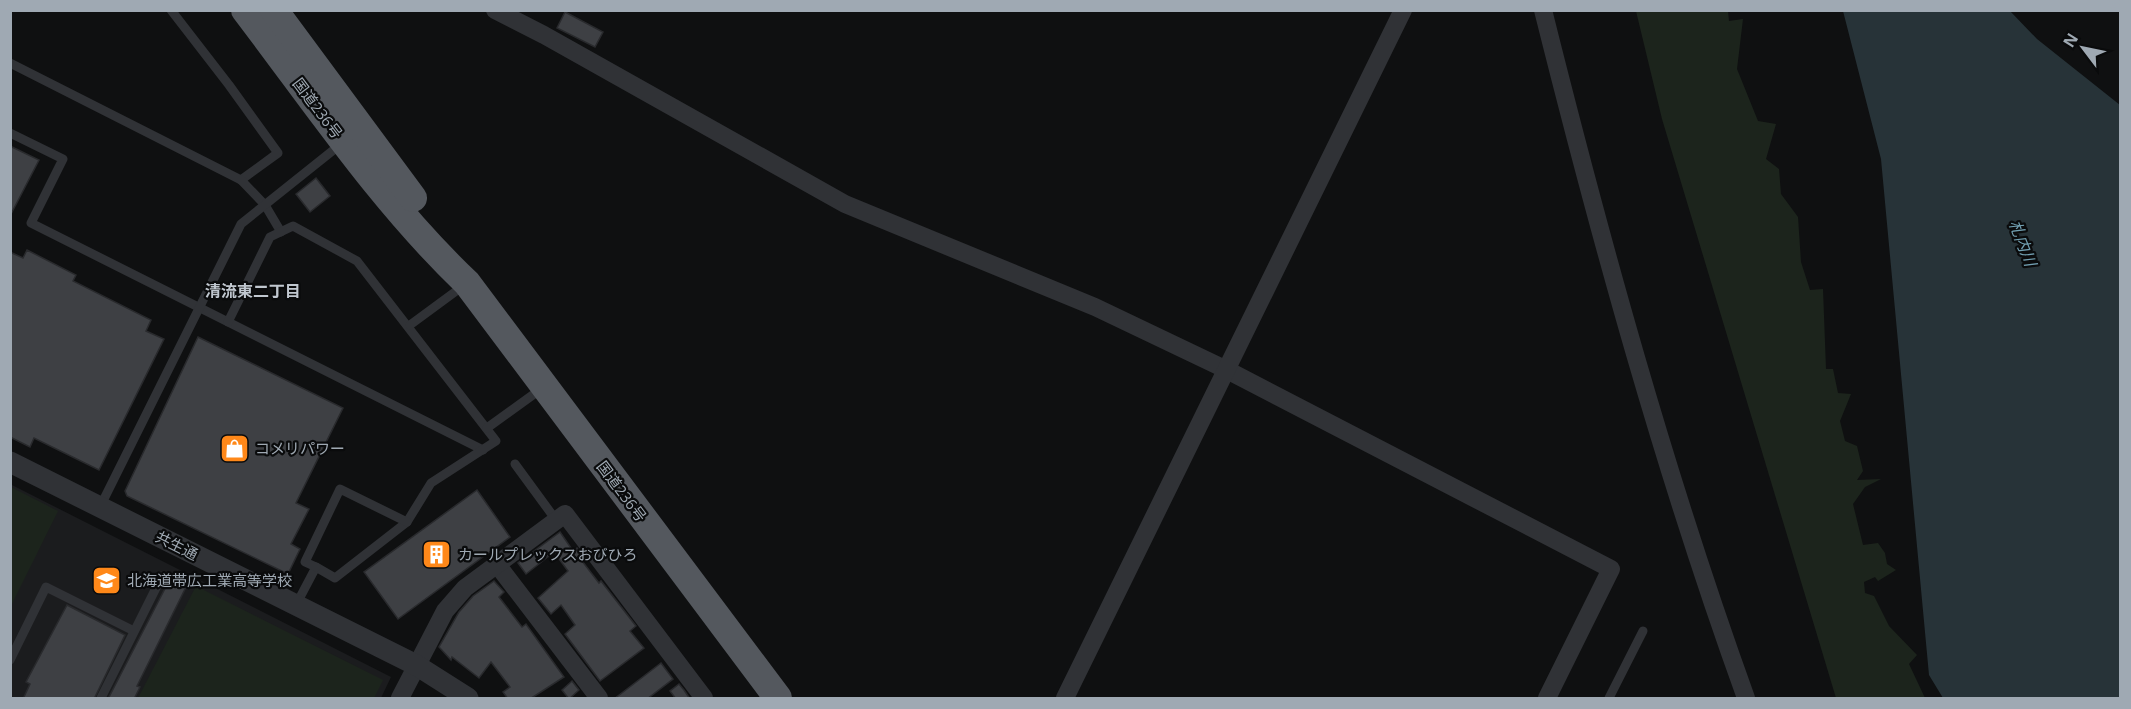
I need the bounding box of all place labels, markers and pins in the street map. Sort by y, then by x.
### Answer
shop icon: コメリパワー [218,432,250,464]
place label: コメリパワー [255,438,345,458]
building icon: カールプレックスおびひろ [421,538,453,570]
place label: カールプレックスおびひろ [458,544,638,564]
school or university icon: 北海道帯広工業高等学校 [90,564,122,596]
place label: 北海道帯広工業高等学校 [127,570,292,590]

